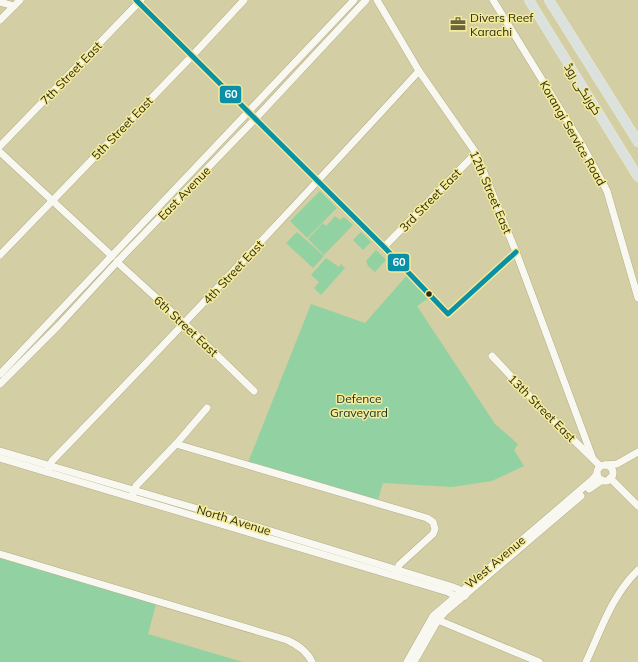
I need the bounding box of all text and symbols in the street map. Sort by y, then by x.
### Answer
place label: Divers Reef Karachi [470,10,534,39]
office icon: Divers Reef Karachi [449,15,467,33]
street label: 7th Street East [37,38,105,108]
street label: کورنگی روڈ [561,60,605,118]
street label: Korangi Service Road [537,78,609,188]
line badge: 60 [219,85,242,104]
text: 60 [224,87,238,101]
street label: 5th Street East [88,93,156,163]
street label: 12th Street East [467,148,515,236]
street label: East Avenue [155,163,213,223]
street label: 3rd Street East [396,165,464,235]
street label: 4th Street East [200,237,266,307]
line badge: 60 [387,253,410,272]
text: 60 [392,255,406,269]
unlabelled marker [424,289,434,299]
street label: 6th Street East [151,293,221,359]
street label: 13th Street East [505,371,579,445]
park label: Defence Graveyard [330,391,388,420]
street label: North Avenue [195,502,273,538]
street label: West Avenue [462,532,528,592]

